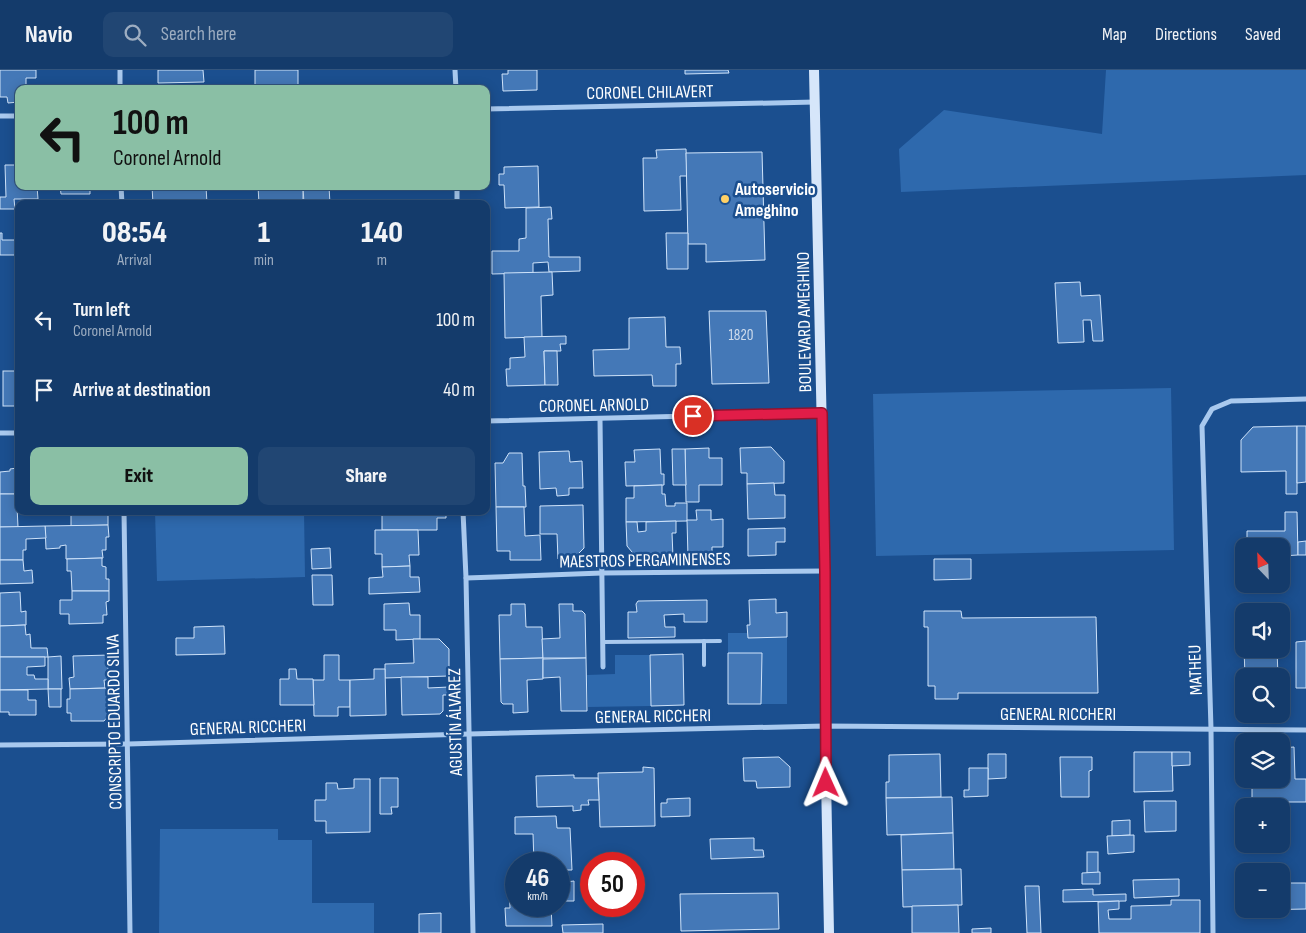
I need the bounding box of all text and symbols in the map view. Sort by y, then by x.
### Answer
search box [103,12,453,57]
text: Navio [25,20,73,49]
icon: search [121,21,149,49]
text: Search here [161,23,236,46]
text: Map [1102,24,1127,45]
text: Directions [1155,24,1217,45]
text: Saved [1245,24,1281,45]
street label: CORONEL CHILAVERT [586,81,714,104]
text: 100 m [113,102,189,145]
icon: left [30,105,95,170]
text: Coronel Arnold [113,145,222,172]
place label: Autoservicio Ameghino [734,179,816,221]
marker: Autoservicio Ameghino [719,193,731,205]
text: 08:54 [102,215,167,251]
text: 1 [258,215,270,251]
text: 140 [361,215,403,251]
text: Arrival [117,251,152,270]
text: min [254,251,274,270]
text: m [377,251,387,270]
street label: BOULEVARD AMEGHINO [793,251,816,392]
text: Turn left [73,299,130,322]
icon: left [30,306,58,334]
text: 100 m [436,309,475,332]
text: Coronel Arnold [73,322,152,341]
house number: 1820 [729,326,753,345]
icon: arrive [30,376,58,404]
text: Arrive at destination [73,379,211,402]
text: 40 m [443,379,475,402]
street label: CORONEL ARNOLD [539,394,649,417]
pin [672,395,714,437]
icon: arrive [679,402,707,430]
button: Exit [30,447,248,505]
button: Share [258,447,475,505]
north arrow [1235,538,1290,592]
map controls [1235,538,1290,918]
street label: MAESTROS PERGAMINENSES [559,549,731,572]
button: sound [1235,603,1290,658]
street label: CONSCRIPTO EDUARDO SILVA [102,634,127,810]
street label: MATHEU [1184,644,1207,696]
street label: AGUSTÍN ÁLVAREZ [444,667,467,777]
button: search [1235,668,1290,723]
street label: GENERAL RICCHERI [1000,704,1116,725]
street label: GENERAL RICCHERI [595,705,711,728]
street label: GENERAL RICCHERI [190,715,306,740]
button: layers [1235,733,1290,788]
position arrow [799,756,851,808]
button: + [1235,798,1290,853]
speed limit sign: 50 [580,852,645,917]
text: 46 [526,863,549,894]
button: − [1235,863,1290,918]
text: km/h [527,889,548,904]

